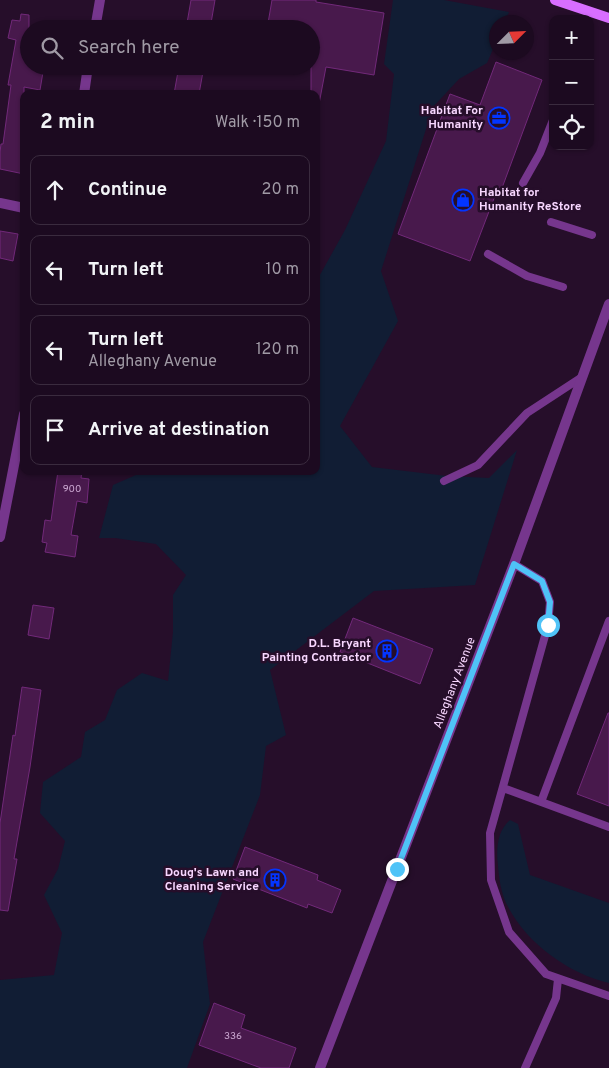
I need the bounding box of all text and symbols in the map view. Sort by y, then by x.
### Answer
north arrow [489,15,534,60]
map controls [549,15,594,150]
button: + [549,15,594,60]
search box [20,20,320,75]
icon: search [38,34,66,62]
text: Search here [78,36,180,60]
button: − [549,60,594,105]
place label: Habitat For Humanity [421,103,483,133]
button: locate [549,105,594,150]
office icon: Habitat For Humanity [487,106,511,130]
text: 2 min [40,109,95,136]
text: Walk · 150 m [215,113,300,133]
icon: ahead [41,176,69,204]
text: Continue [88,178,167,202]
text: 20 m [262,180,299,200]
place label: Habitat for Humanity ReStore [479,185,582,215]
shop icon: Habitat for Humanity ReStore [451,188,475,212]
icon: left [41,256,69,284]
text: Turn left [88,258,164,282]
text: 10 m [265,260,299,280]
text: Turn left [88,328,164,352]
icon: left [41,336,69,364]
text: 120 m [256,340,299,360]
text: Alleghany Avenue [88,352,217,372]
icon: arrive [41,416,69,444]
text: Arrive at destination [88,418,269,442]
house number: 900 [63,483,81,496]
route start [537,614,560,637]
street label: Alleghany Avenue [430,635,480,731]
place label: D.L. Bryant Painting Contractor [262,636,371,666]
building icon: D.L. Bryant Painting Contractor [375,639,399,663]
route end [386,858,409,881]
place label: Doug's Lawn and Cleaning Service [165,865,259,895]
building icon: Doug's Lawn and Cleaning Service [263,868,287,892]
house number: 336 [224,1030,242,1043]

